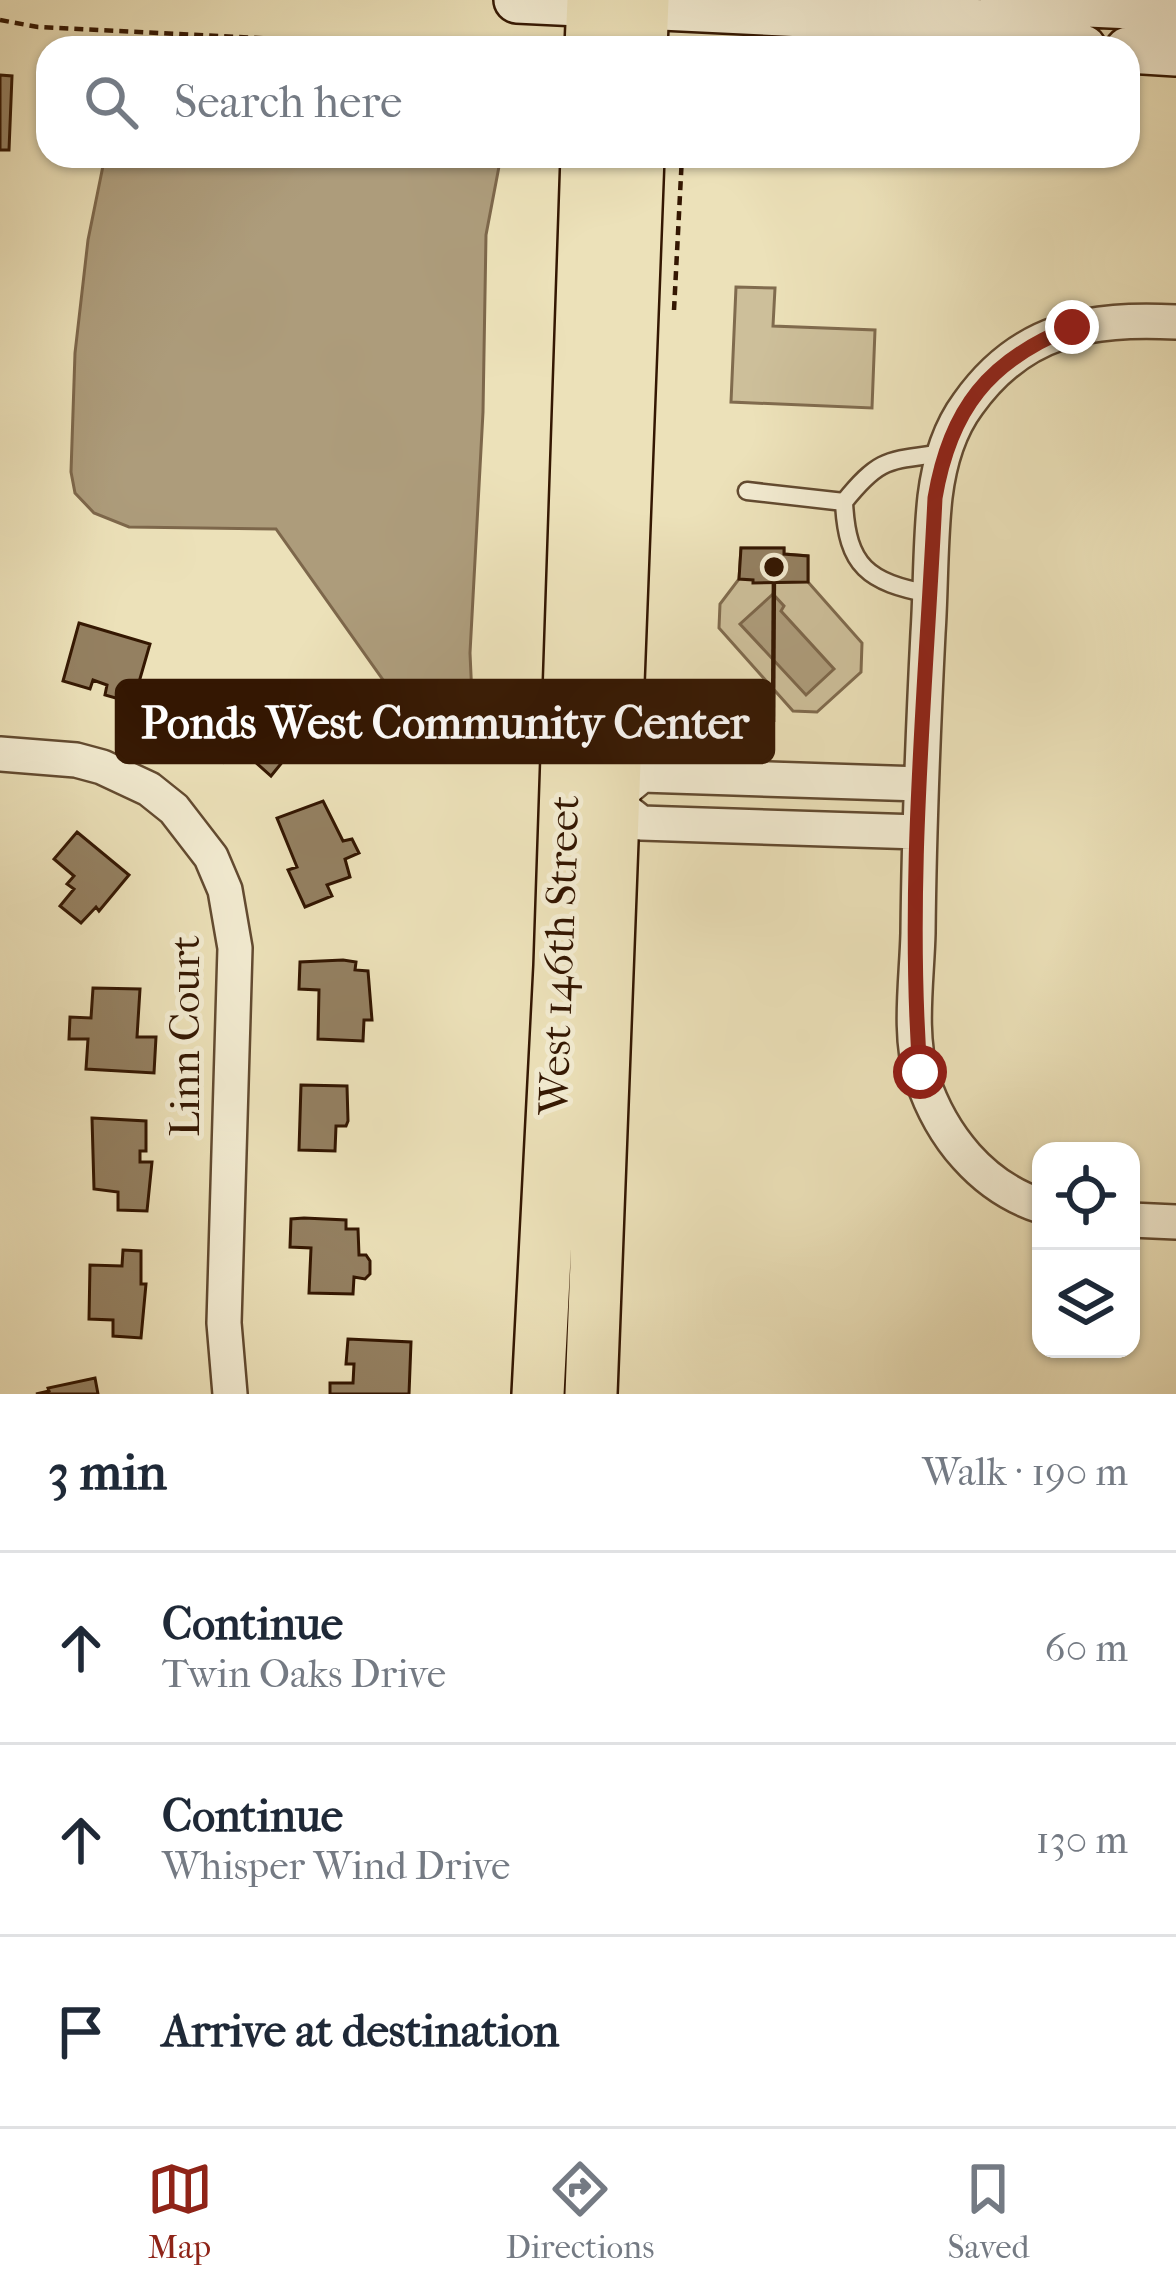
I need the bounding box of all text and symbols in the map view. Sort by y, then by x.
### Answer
search box [36,36,1140,168]
icon: search [78,69,144,135]
text: Search here [174,76,402,129]
route end [1045,300,1099,354]
callout: Ponds West Community Center [117,681,773,762]
text: Ponds West Community Center [141,697,750,750]
street label: West 146th Street [529,794,590,1117]
street label: Linn Court [161,935,210,1137]
route start [893,1045,947,1099]
map controls [1032,1142,1140,1358]
button: locate [1032,1142,1140,1250]
button: layers [1032,1250,1140,1358]
text: 3 min [48,1442,167,1502]
text: Walk · 190 m [922,1449,1128,1495]
text: Continue [162,1598,343,1651]
icon: ahead [48,1615,114,1681]
text: 60 m [1045,1625,1128,1671]
text: Twin Oaks Drive [162,1651,446,1697]
text: Continue [162,1790,343,1843]
icon: ahead [48,1807,114,1873]
text: 130 m [1036,1817,1128,1863]
text: Whisper Wind Drive [162,1843,510,1889]
icon: arrive [48,1999,114,2065]
text: Arrive at destination [162,2005,559,2058]
tab: Map [147,2156,213,2267]
tab: Directions [506,2156,654,2267]
tab: Saved [948,2156,1029,2267]

